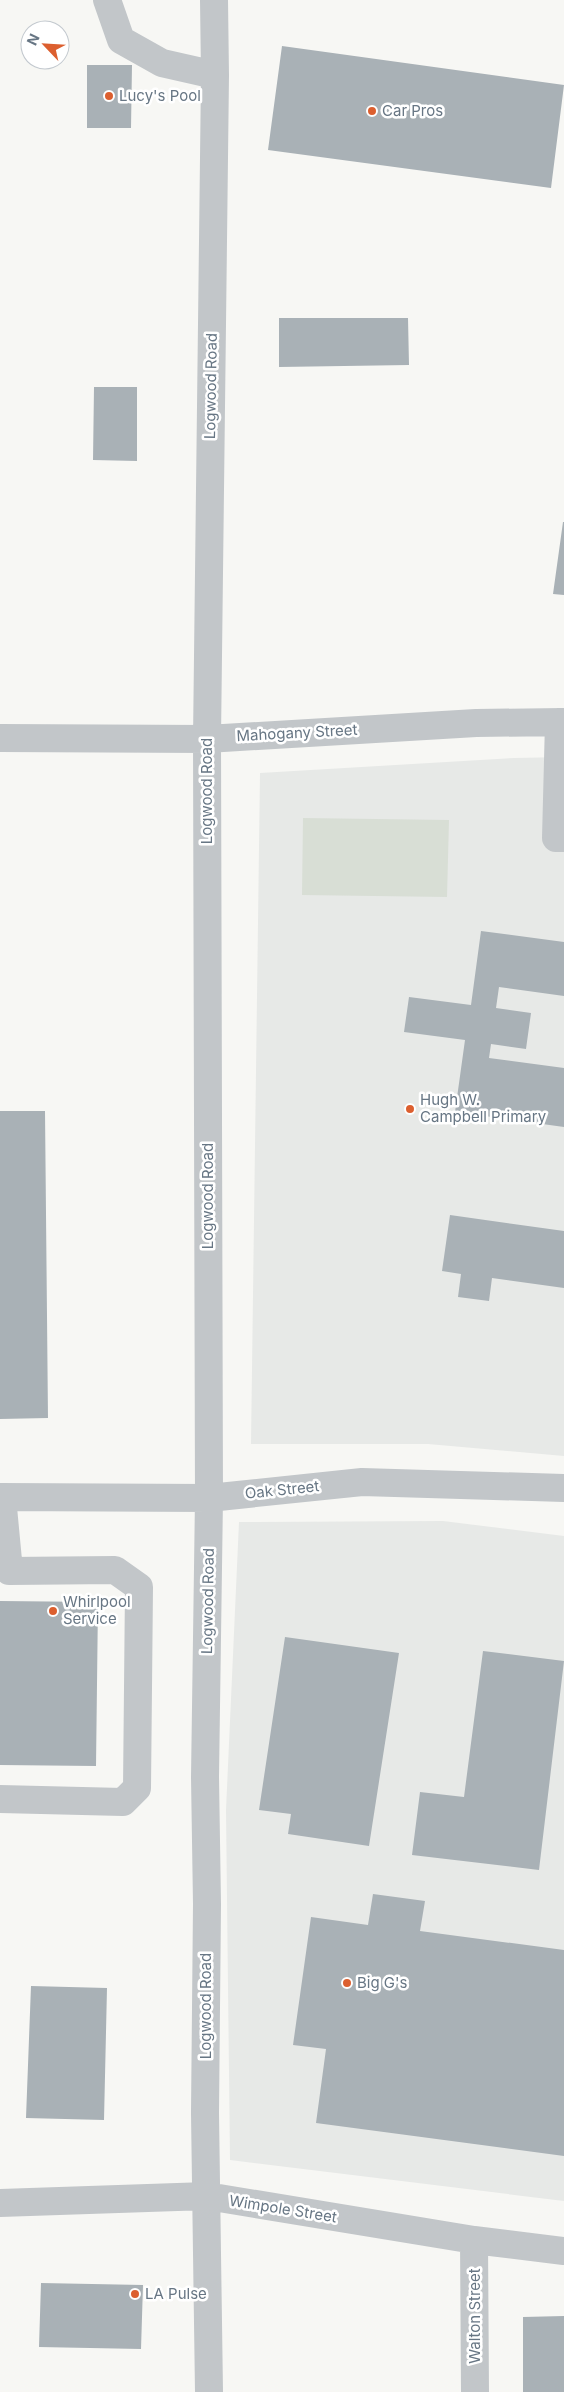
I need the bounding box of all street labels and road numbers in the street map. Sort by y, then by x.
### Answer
street label: Logwood Road [200,333,221,439]
street label: Mahogany Street [236,720,358,745]
street label: Logwood Road [197,738,216,844]
street label: Logwood Road [198,1143,217,1249]
street label: Oak Street [244,1476,320,1503]
street label: Logwood Road [197,1548,218,1654]
street label: Logwood Road [196,1953,215,2059]
street label: Wimpole Street [228,2191,338,2226]
street label: Walton Street [465,2268,484,2364]

